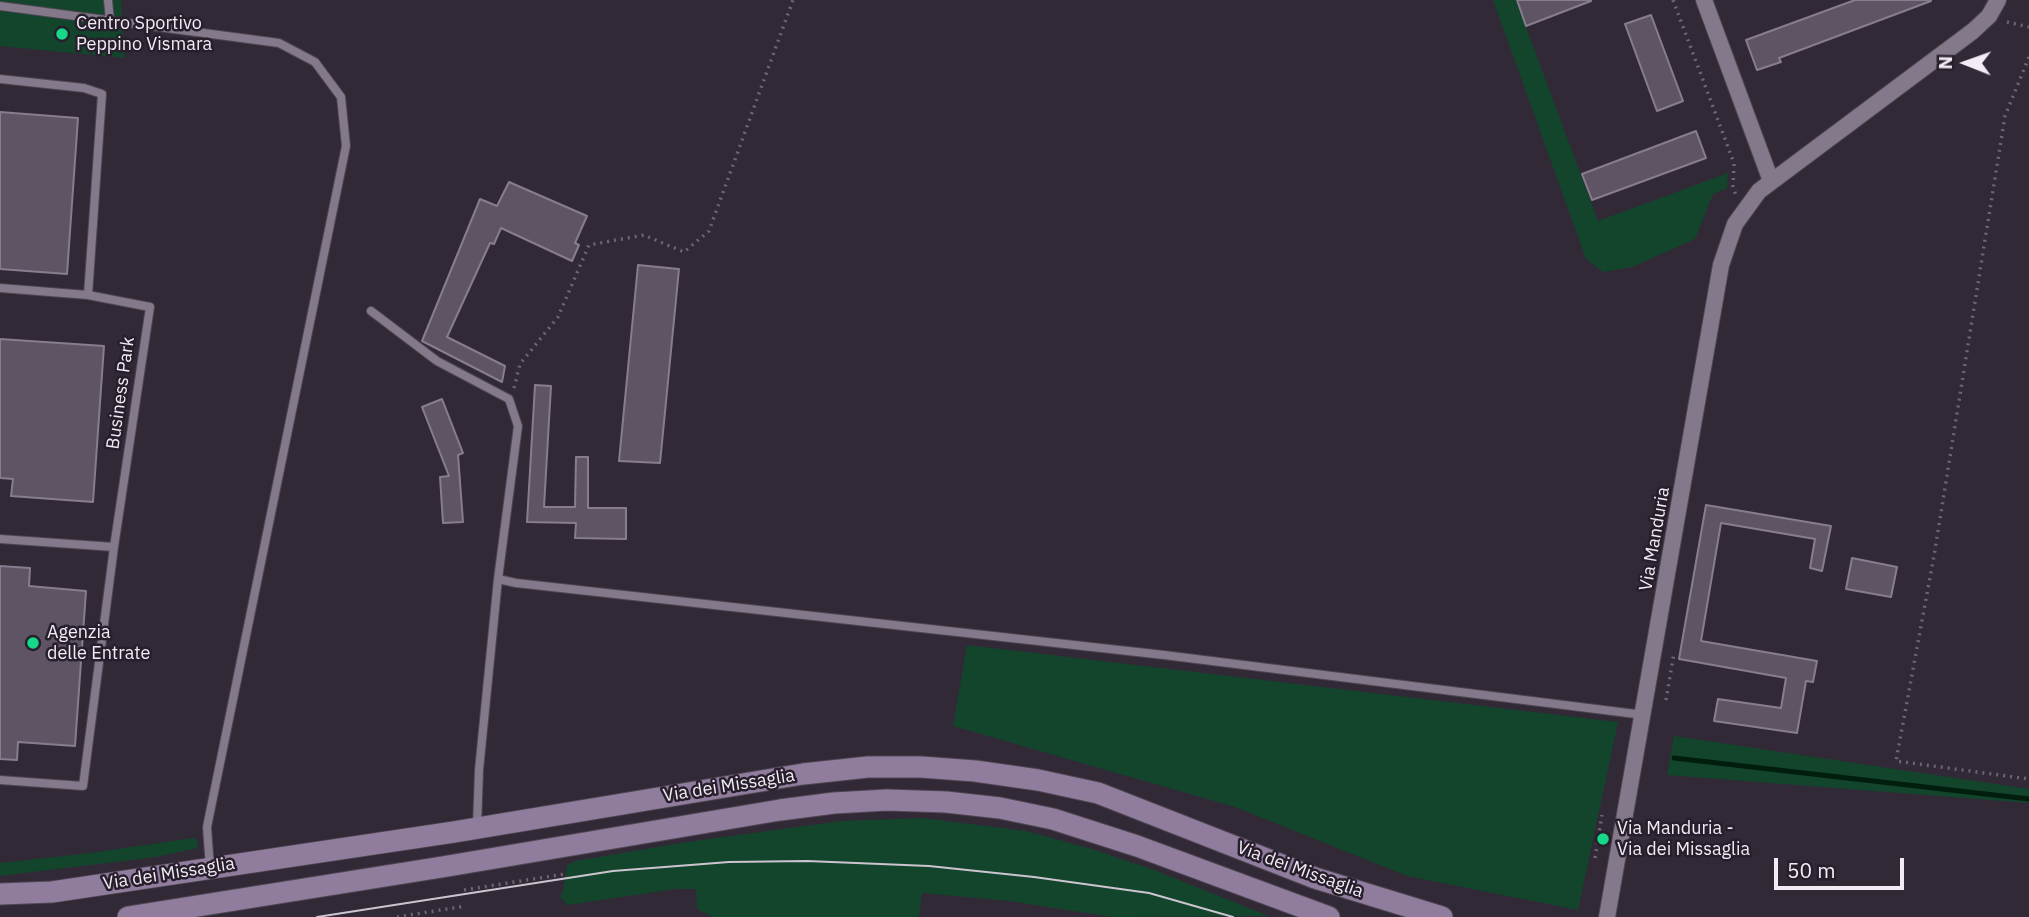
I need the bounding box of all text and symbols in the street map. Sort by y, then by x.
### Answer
place label: Centro Sportivo Peppino Vismara [76,13,212,56]
marker: Centro Sportivo Peppino Vismara [54,26,70,42]
north arrow [1931,28,2001,98]
text: N [1933,56,1957,70]
street label: Business Park [102,335,140,451]
street label: Via Manduria [1635,485,1675,593]
place label: Agenzia delle Entrate [47,622,150,664]
marker: Agenzia delle Entrate [25,635,41,651]
street label: Via dei Missaglia [662,765,796,807]
place label: Via Manduria - Via dei Missaglia [1617,818,1750,860]
marker: Via Manduria - Via dei Missaglia [1595,831,1611,847]
street label: Via dei Missaglia [1234,837,1366,903]
scale bar [1777,844,1906,888]
street label: Via dei Missaglia [102,853,236,895]
text: 50 m [1787,856,1836,884]

